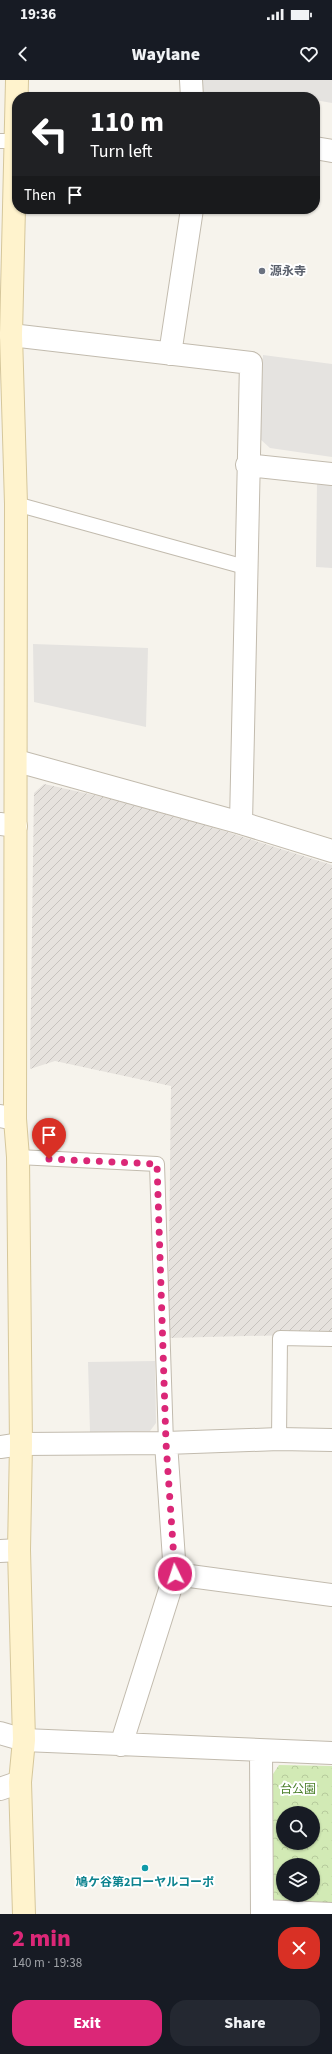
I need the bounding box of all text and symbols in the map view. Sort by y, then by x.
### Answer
text: 19:36 [20,4,56,25]
text: Waylane [132,42,200,67]
icon: back [12,43,34,65]
icon: heart [298,43,320,65]
text: 110 m [90,102,164,142]
icon: left [24,108,76,160]
text: Turn left [90,139,152,164]
icon: arrive [64,184,86,206]
text: Then [24,185,56,206]
place label: 源永寺 [270,263,306,280]
marker: 源永寺 [257,266,267,276]
pin [32,1118,66,1159]
icon: arrive [38,1124,60,1146]
position arrow [154,1553,196,1595]
park label: 台公園 [280,1781,316,1798]
map controls [276,1806,320,1902]
button: search [276,1806,320,1850]
button: layers [276,1858,320,1902]
marker: 鳩ケ谷第2ローヤルコーポ [140,1863,150,1873]
place label: 鳩ケ谷第2ローヤルコーポ [75,1874,214,1891]
text: 2 min [12,1921,71,1956]
button: close [278,1927,320,1969]
text: 140 m · 19:38 [12,1954,82,1972]
button: Exit [12,2000,162,2046]
button: Share [170,2000,320,2046]

